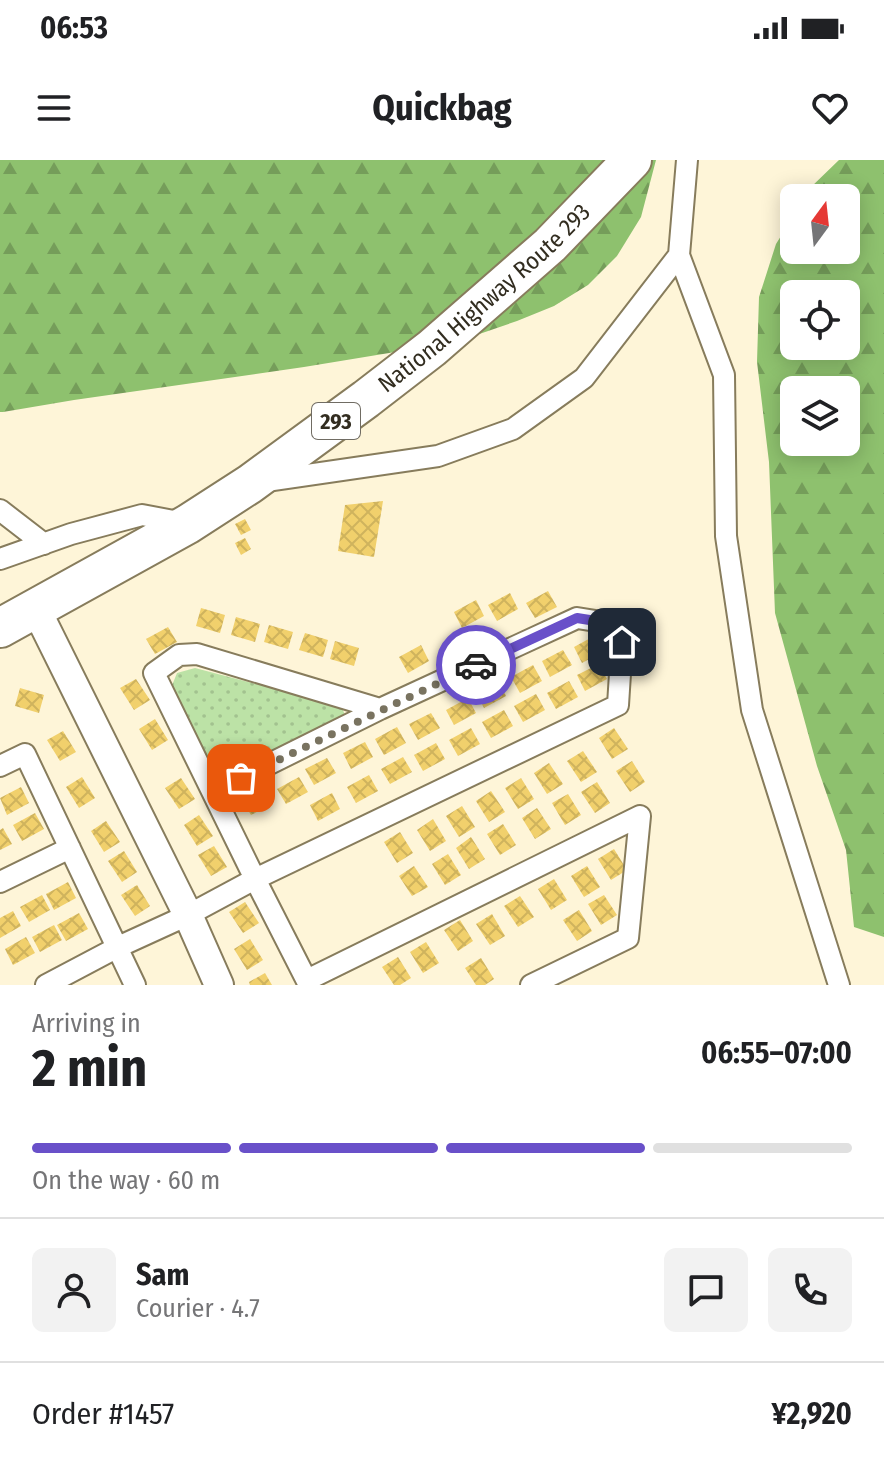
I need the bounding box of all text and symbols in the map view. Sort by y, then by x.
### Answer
text: 06:53 [40,10,108,46]
icon: menu [32,86,76,130]
text: Quickbag [372,86,512,130]
icon: heart [808,86,852,130]
north arrow [780,184,860,264]
map controls [780,184,860,456]
street label: National Highway Route 293 [373,198,596,398]
button: locate [780,280,860,360]
button: layers [780,376,860,456]
road number: 293 [312,403,360,439]
pin [588,608,656,676]
icon: home [600,620,644,664]
courier [436,625,516,705]
icon: car [454,643,498,687]
pin [207,744,275,812]
icon: bag [219,756,263,800]
text: Arriving in [32,1008,141,1039]
text: 06:55–07:00 [701,1035,852,1071]
text: 2 min [32,1037,147,1100]
text: On the way · 60 m [32,1165,220,1196]
button: person [32,1248,116,1332]
button: chat [664,1248,748,1332]
button: phone [768,1248,852,1332]
text: Sam [136,1257,189,1293]
text: Courier · 4.7 [136,1293,260,1324]
text: Order #1457 [32,1396,174,1432]
text: ¥2,920 [772,1396,852,1432]

